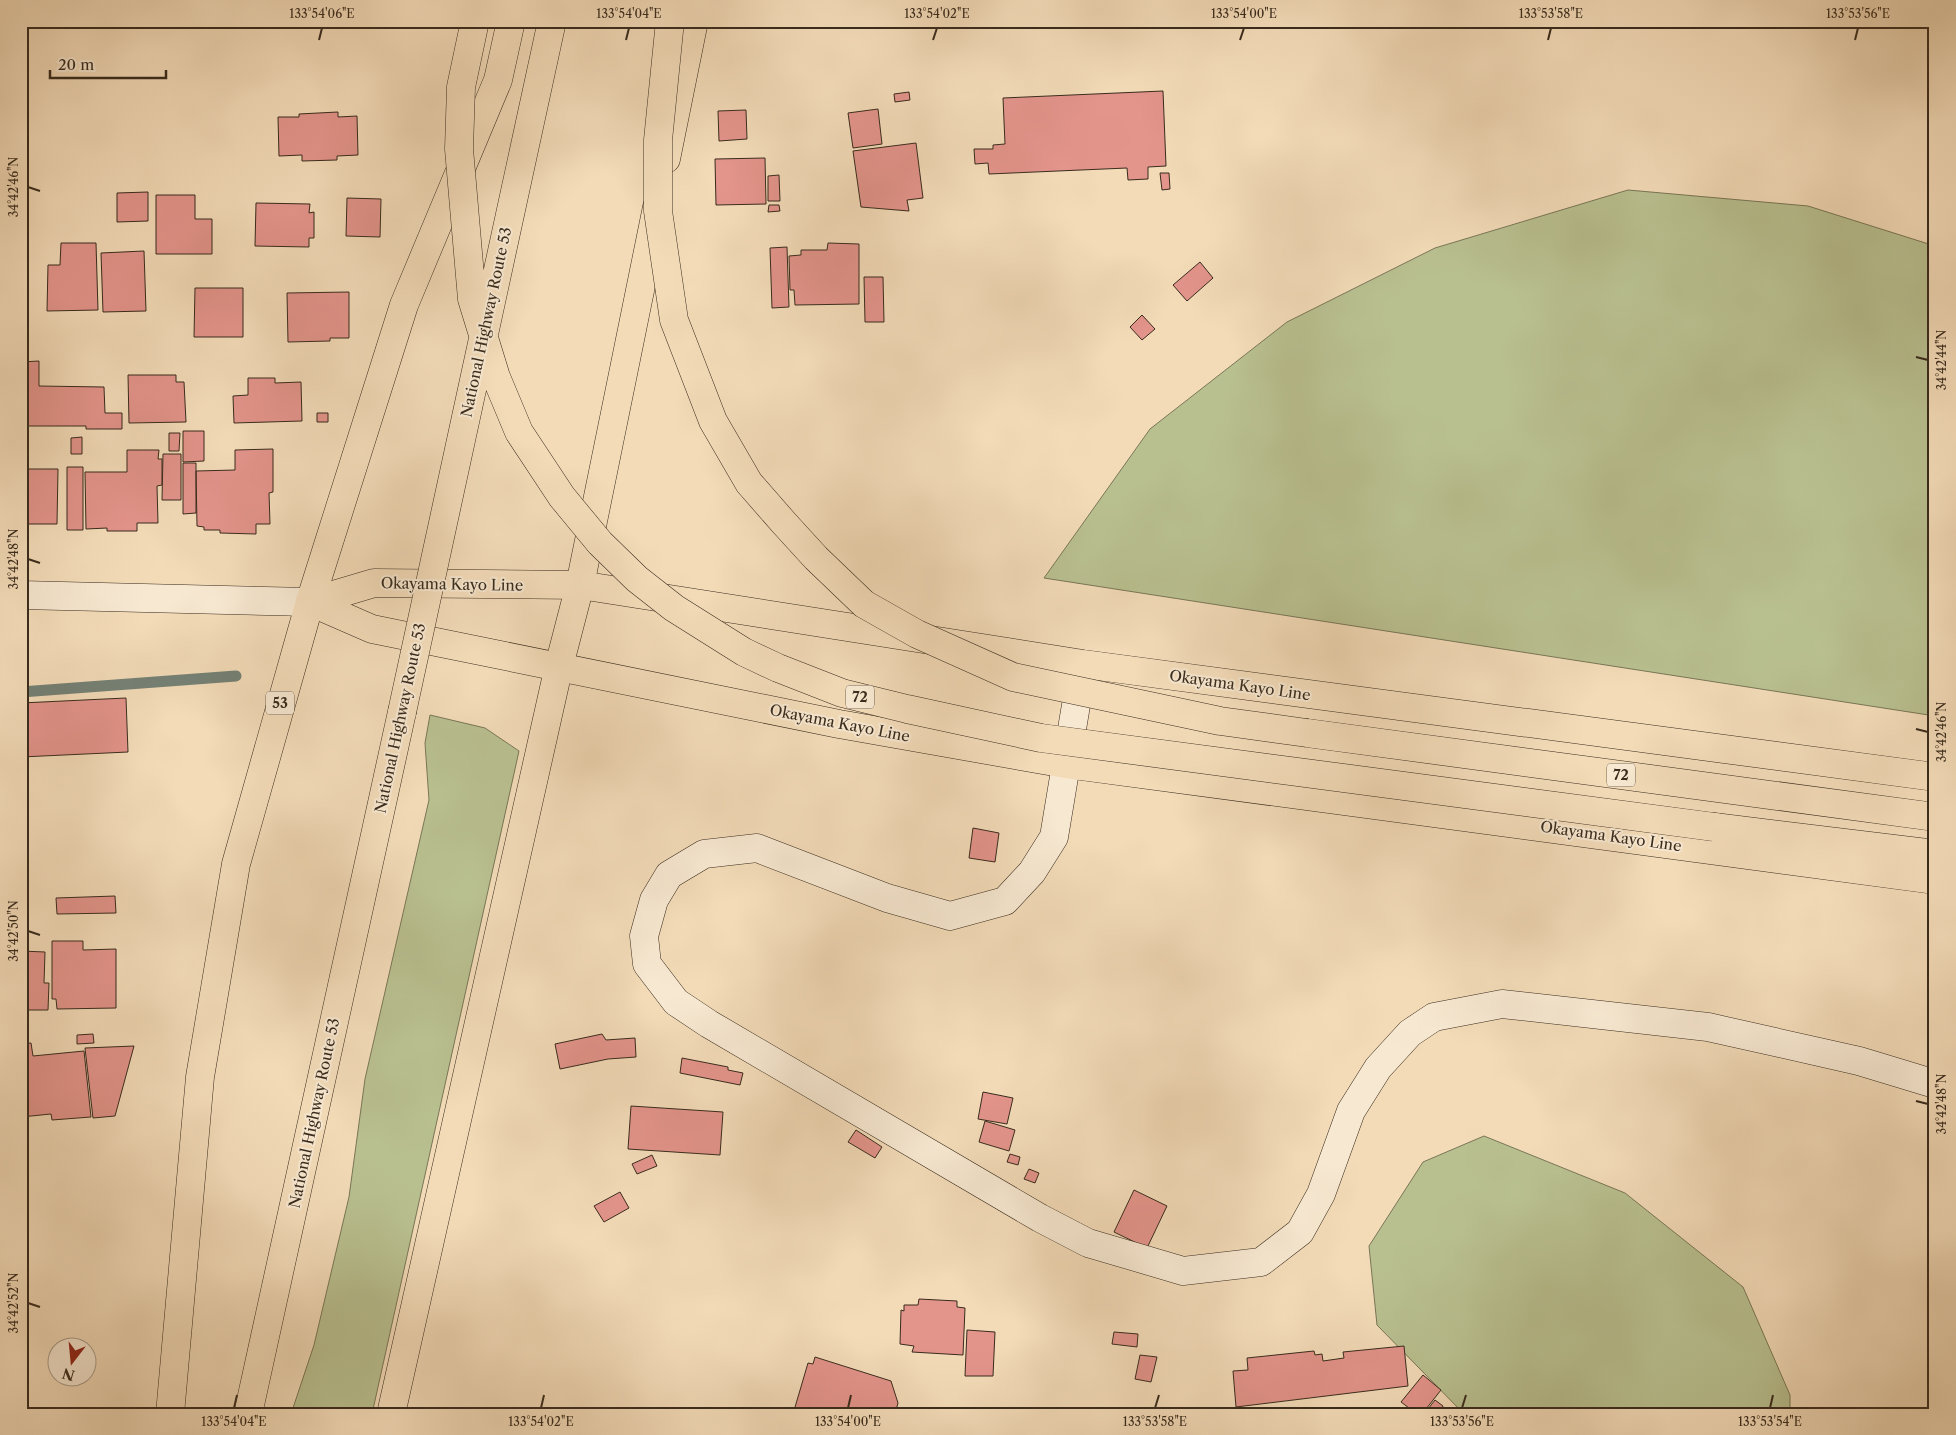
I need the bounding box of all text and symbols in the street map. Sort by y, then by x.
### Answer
text: 133°54'06"E [289,6,355,21]
text: 133°54'04"E [596,6,662,21]
text: 133°54'02"E [904,6,970,21]
text: 133°54'00"E [1211,6,1277,21]
text: 133°53'58"E [1519,6,1583,21]
text: 133°53'56"E [1826,6,1890,21]
scale bar [50,48,166,80]
text: 20 m [58,55,94,74]
text: 34°42'46"N [6,157,21,217]
street label: National Highway Route 53 [457,225,515,419]
text: 34°42'44"N [1934,330,1949,390]
text: 34°42'48"N [6,529,21,589]
street label: Okayama Kayo Line [381,573,523,595]
street label: National Highway Route 53 [371,621,429,815]
street label: Okayama Kayo Line [1168,666,1312,704]
road number: 72 [846,686,874,709]
road number: 53 [266,691,294,714]
street label: Okayama Kayo Line [768,700,912,746]
text: 34°42'46"N [1934,702,1949,762]
road number: 72 [1607,764,1635,786]
street label: Okayama Kayo Line [1539,817,1683,855]
text: 34°42'50"N [6,900,21,962]
street label: National Highway Route 53 [285,1016,343,1210]
text: 34°42'48"N [1934,1074,1949,1134]
text: 34°42'52"N [6,1273,21,1333]
north arrow [48,1338,98,1388]
text: N [60,1364,77,1385]
text: 133°54'04"E [201,1414,267,1429]
text: 133°54'02"E [508,1414,574,1429]
text: 133°54'00"E [815,1414,881,1429]
text: 133°53'58"E [1123,1414,1187,1429]
text: 133°53'56"E [1430,1414,1494,1429]
text: 133°53'54"E [1738,1414,1802,1429]

